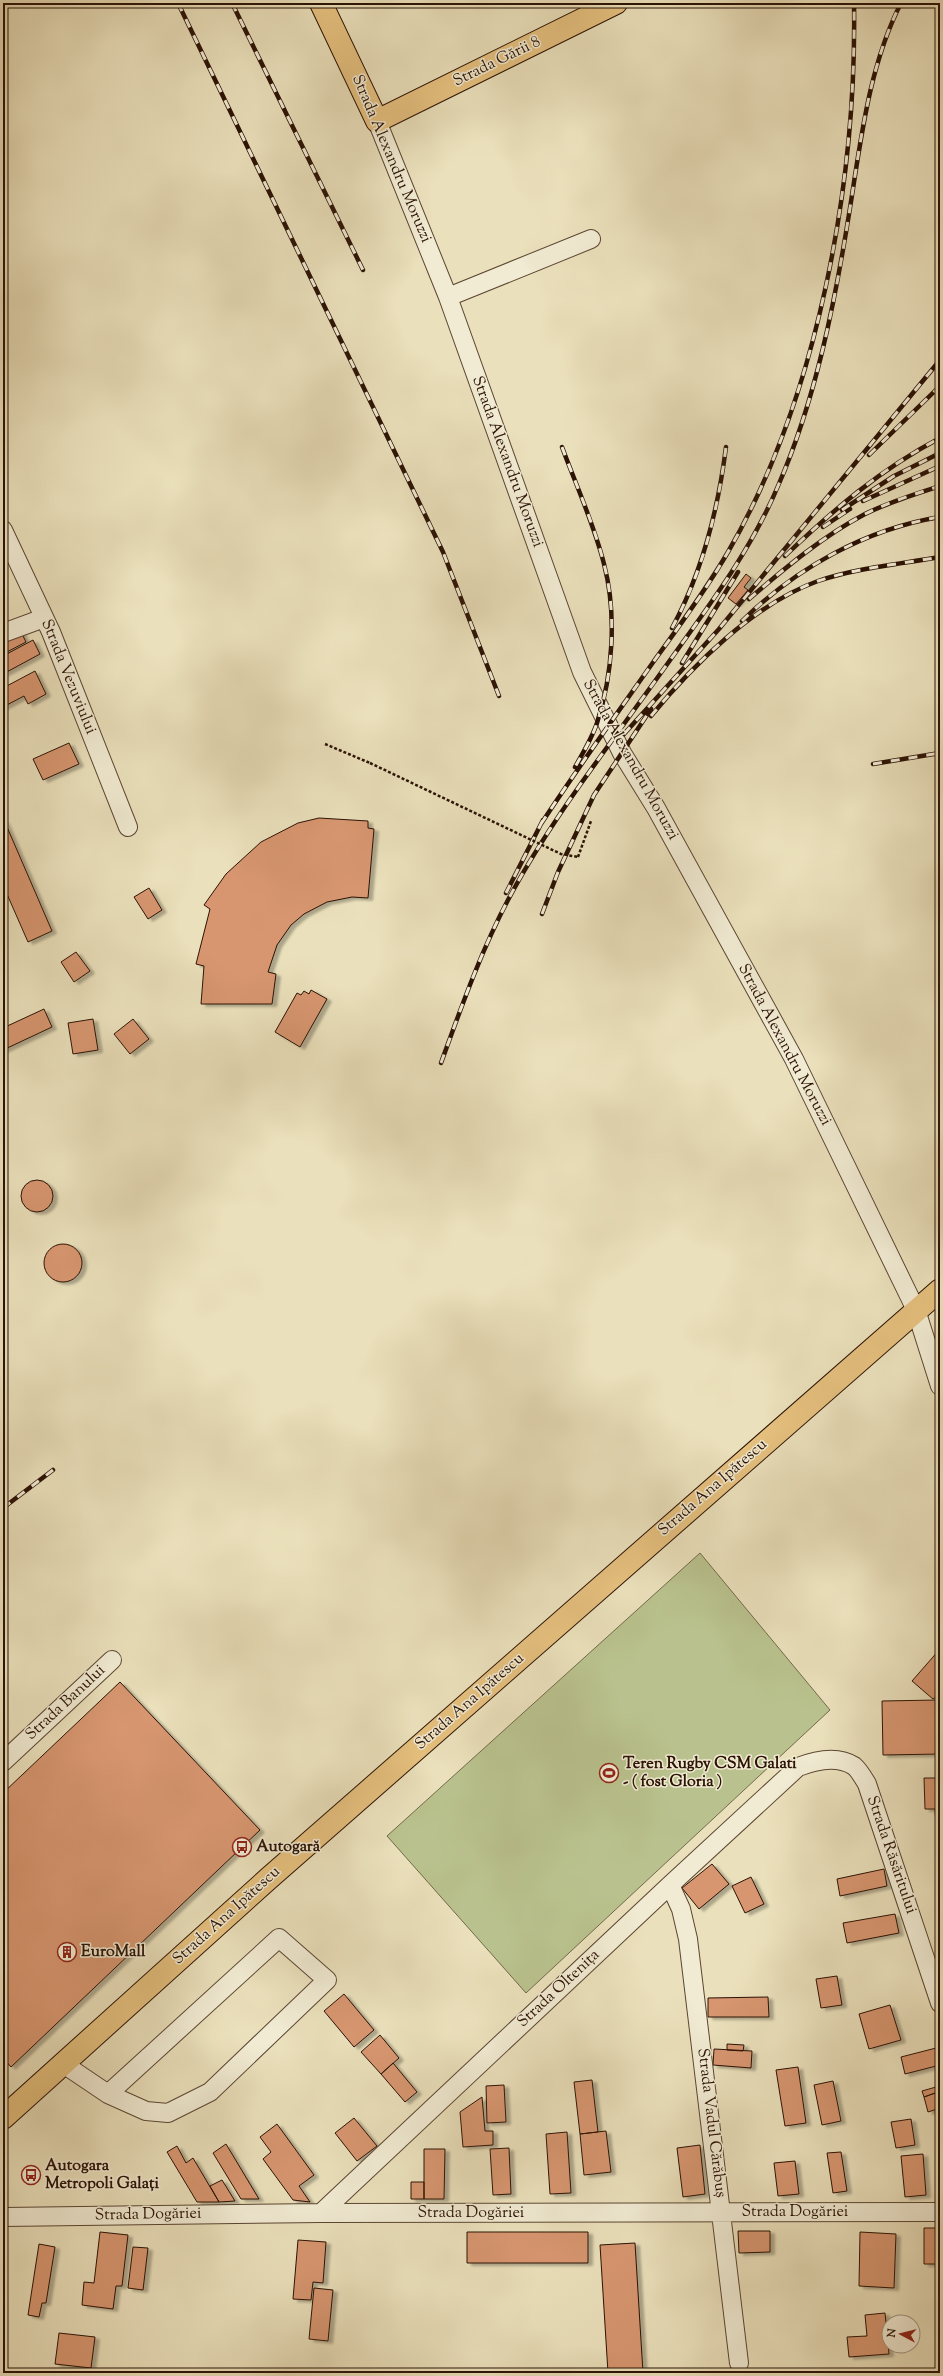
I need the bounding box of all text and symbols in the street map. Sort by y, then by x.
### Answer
street label: Strada Gării 8 [449,31,545,93]
street label: Strada Alexandru Moruzzi [345,71,437,247]
street label: Strada Alexandru Moruzzi [465,373,549,551]
street label: Strada Vezuviului [34,616,102,738]
street label: Strada Alexandru Moruzzi [576,675,684,845]
street label: Strada Alexandru Moruzzi [731,960,837,1131]
street label: Strada Ana Ipătescu [653,1434,773,1542]
street label: Strada Ana Ipătescu [410,1648,530,1756]
street label: Strada Banului [21,1659,111,1746]
place label: Teren Rugby CSM Galati - ( fost Gloria ) [623,1753,797,1794]
sports icon: Teren Rugby CSM Galati - ( fost Gloria ) [598,1762,620,1784]
street label: Strada Răsăritului [860,1793,922,1918]
bus stop icon: Autogară [231,1836,253,1858]
place label: Autogară [256,1836,321,1859]
street label: Strada Ana Ipătescu [168,1861,286,1971]
building icon: EuroMall [56,1941,78,1963]
place label: EuroMall [81,1941,146,1964]
street label: Strada Oltenița [513,1944,606,2033]
street label: Strada Vadul Cărăbuș [690,2047,732,2199]
place label: Autogara Metropoli Galați [45,2155,159,2196]
bus stop icon: Autogara Metropoli Galați [20,2164,42,2186]
street label: Strada Dogăriei [742,2201,849,2224]
street label: Strada Dogăriei [418,2202,525,2225]
street label: Strada Dogăriei [94,2203,202,2227]
north arrow [881,2314,921,2354]
text: N [883,2327,901,2339]

